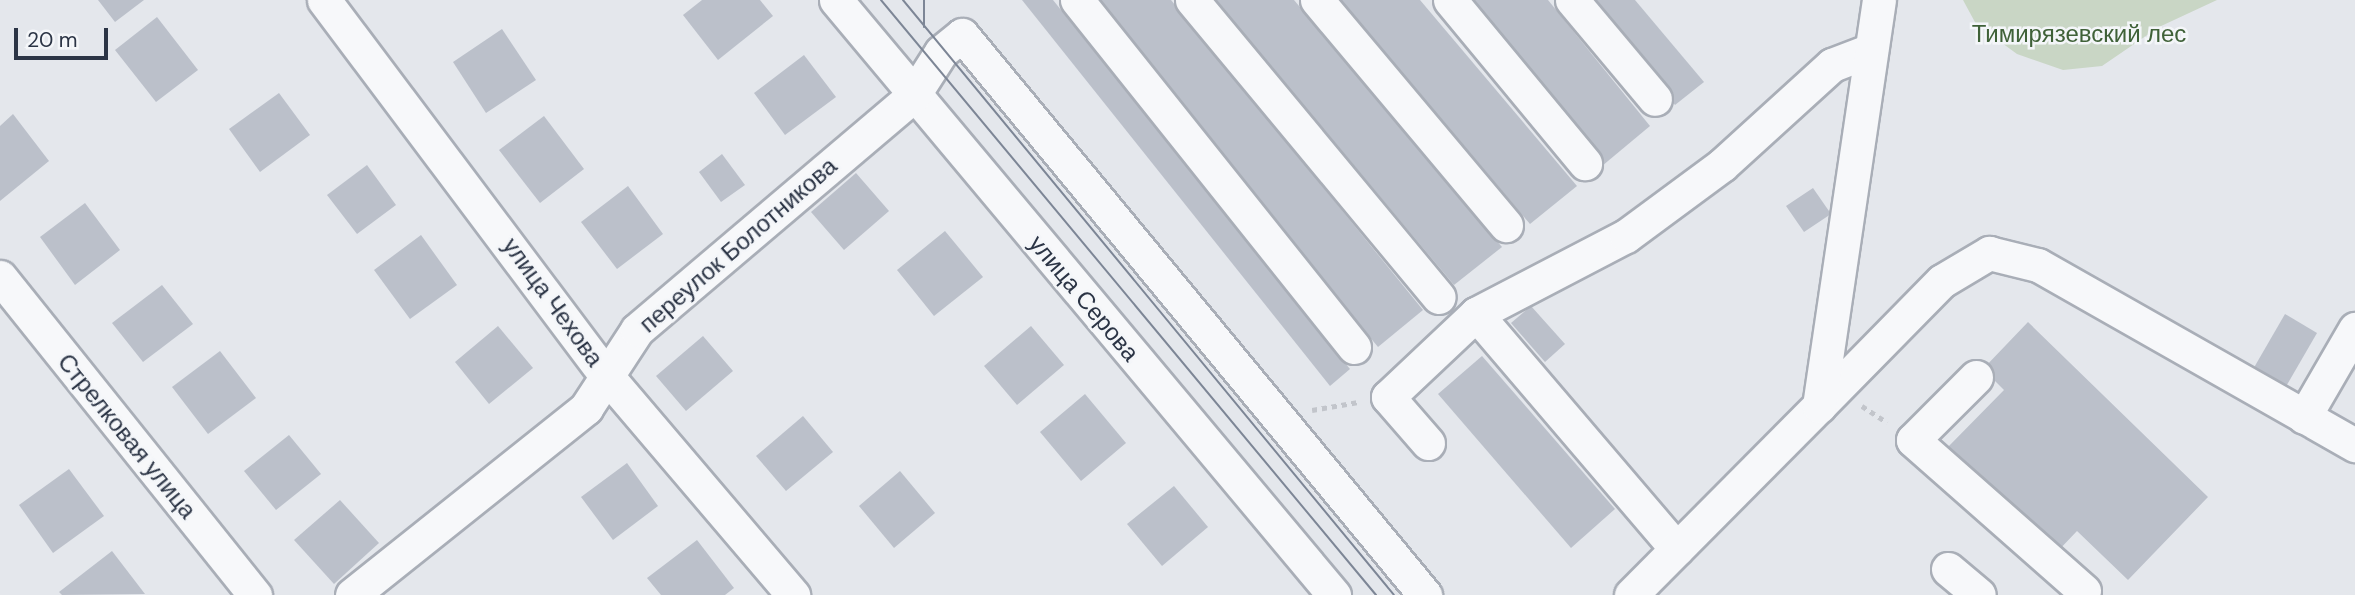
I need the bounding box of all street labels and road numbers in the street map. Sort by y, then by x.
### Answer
street label: переулок Болотникова [633,151,843,339]
street label: улица Серова [1023,229,1145,367]
street label: улица Чехова [497,232,609,372]
street label: Стрелковая улица [52,348,202,524]

